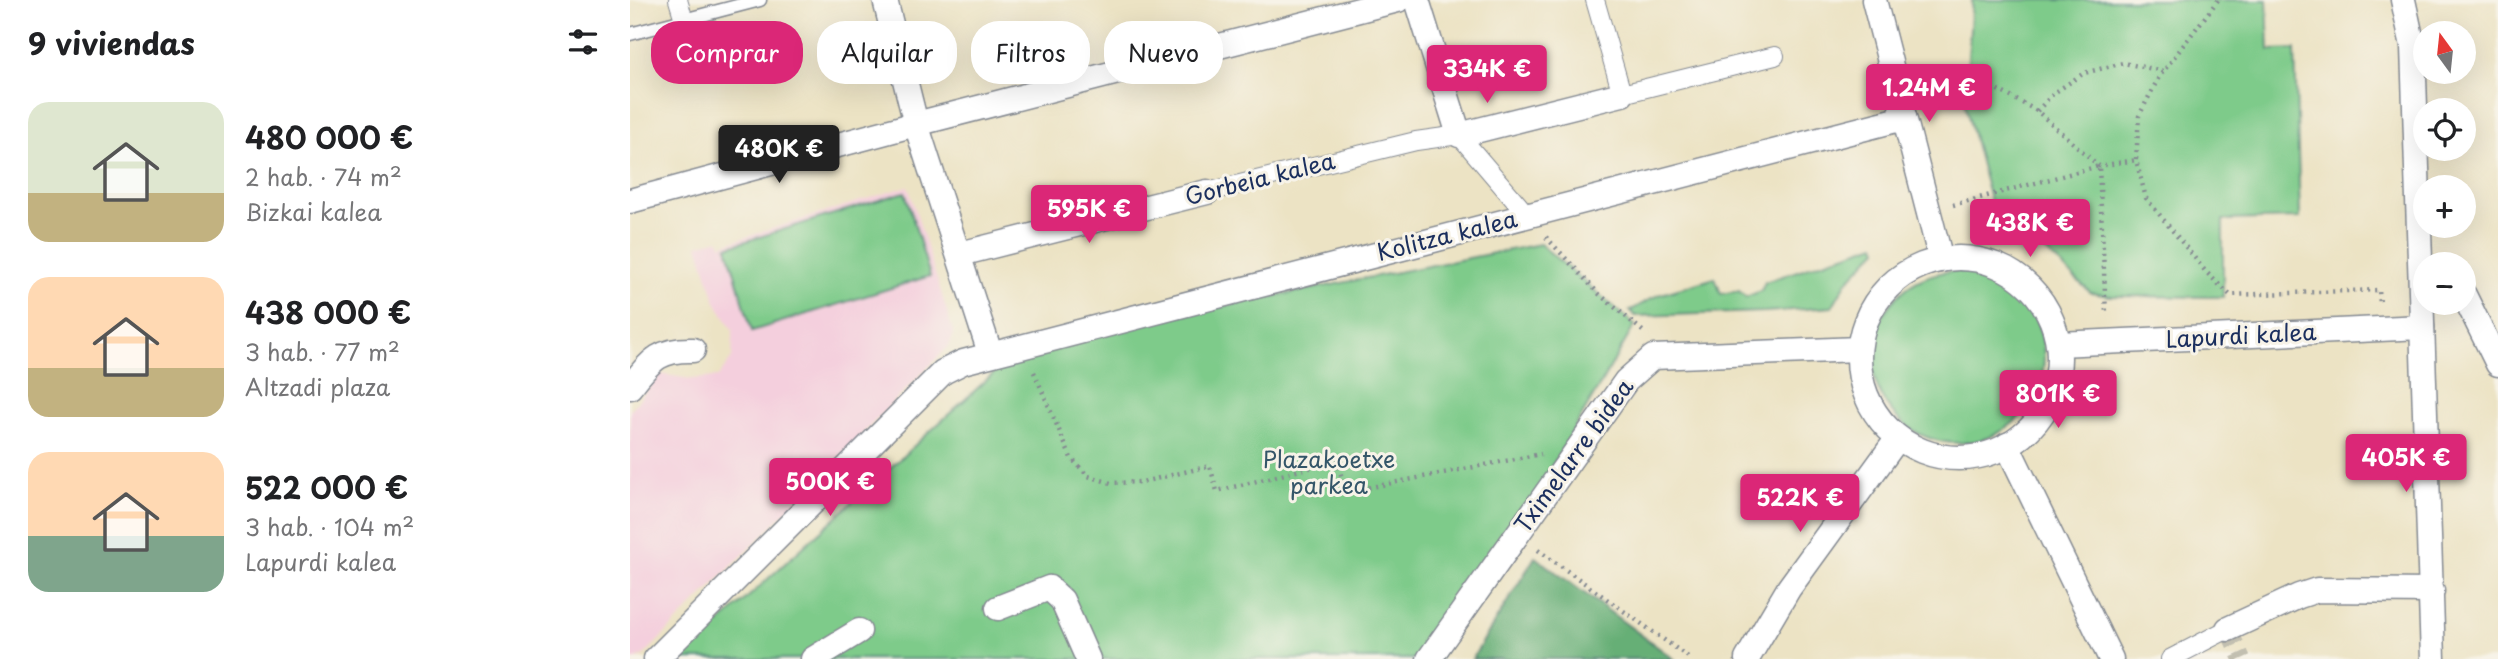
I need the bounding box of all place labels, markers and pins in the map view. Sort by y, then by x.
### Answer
pin: 334K € [1430,46,1544,105]
pin: 1.24M € [1864,64,1994,124]
pin: 480K € [722,125,836,185]
pin: 595K € [1032,186,1146,245]
pin: 438K € [1973,200,2087,259]
pin: 801K € [2001,370,2115,430]
pin: 405K € [2349,434,2463,494]
pin: 500K € [773,458,887,518]
pin: 522K € [1743,475,1857,534]

